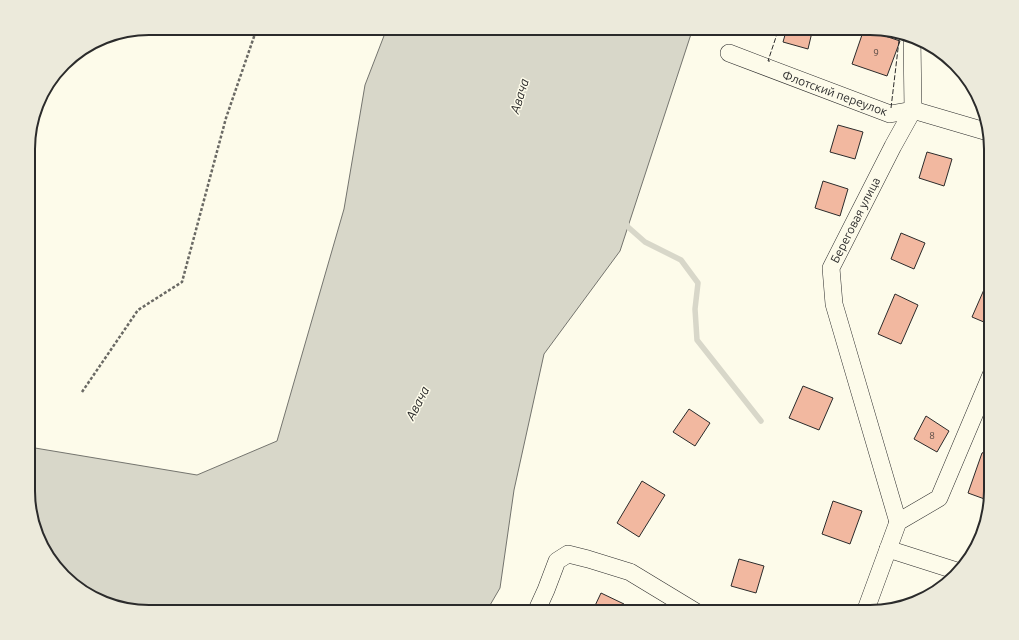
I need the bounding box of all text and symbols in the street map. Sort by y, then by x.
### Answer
house number: 9 [873,47,879,58]
street label: Флотский переулок [781,68,889,118]
water label: Авача [507,77,531,116]
street label: Береговая улица [828,175,882,265]
water label: Авача [402,384,431,423]
house number: 8 [929,430,935,441]

